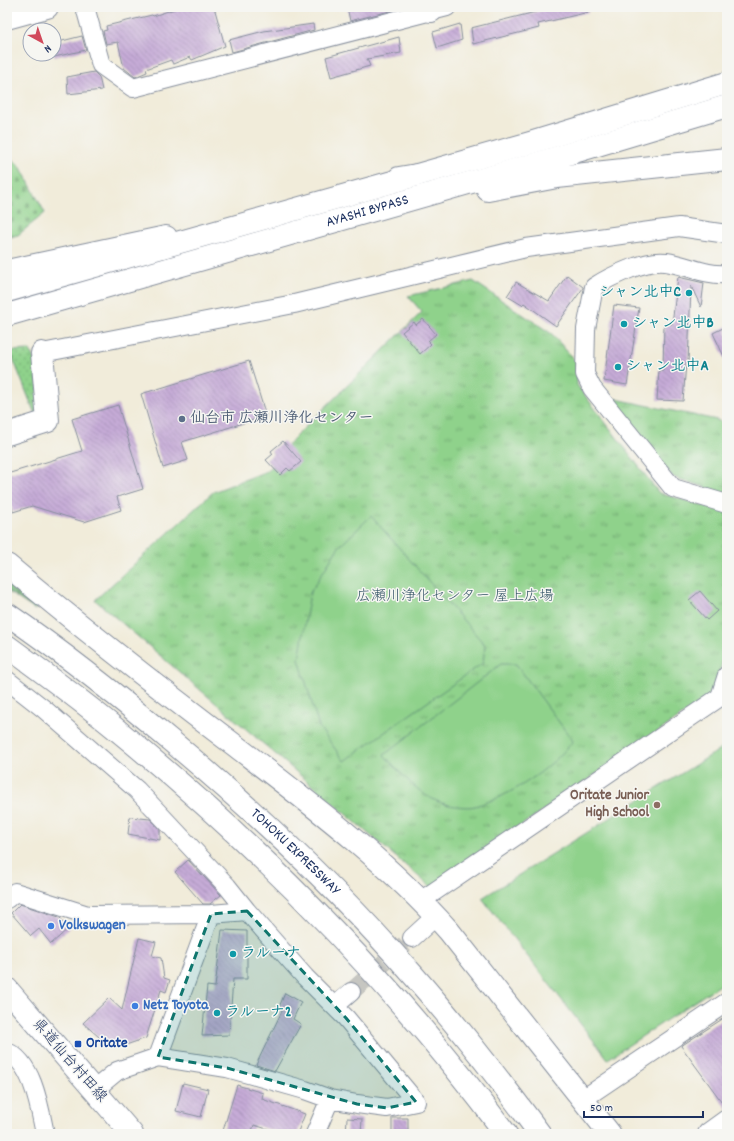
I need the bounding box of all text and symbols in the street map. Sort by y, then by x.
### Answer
north arrow [22,22,62,62]
text: N [39,40,54,56]
street label: AYASHI BYPASS [324,189,412,234]
place label: シャン北中C [599,282,682,304]
marker: シャン北中C [684,288,694,298]
place label: シャン北中B [632,313,714,335]
marker: シャン北中B [619,319,629,329]
place label: シャン北中A [626,356,709,378]
marker: シャン北中A [613,362,623,372]
place label: 仙台市 広瀬川浄化センター [190,408,373,430]
marker: 仙台市 広瀬川浄化センター [177,414,187,424]
park label: 広瀬川浄化センター 屋上広場 [356,586,554,608]
place label: Oritate Junior High School [570,785,649,824]
marker: Oritate Junior High School [652,800,662,810]
street label: TOHOKU EXPRESSWAY [245,804,345,901]
place label: Volkswagen [59,915,126,937]
marker: Volkswagen [46,921,56,931]
place label: ラルーナ [241,943,301,965]
marker: ラルーナ [228,949,238,959]
place label: Netz Toyota [143,995,209,1017]
marker: Netz Toyota [130,1001,140,1011]
place label: ラルーナ2 [225,1002,292,1024]
marker: ラルーナ2 [212,1008,222,1018]
street label: 県道仙台村田線 [26,1014,112,1108]
place label: Oritate [86,1033,128,1055]
marker: Oritate [73,1039,83,1049]
scale bar [584,1093,703,1119]
text: 50 m [590,1100,613,1117]

